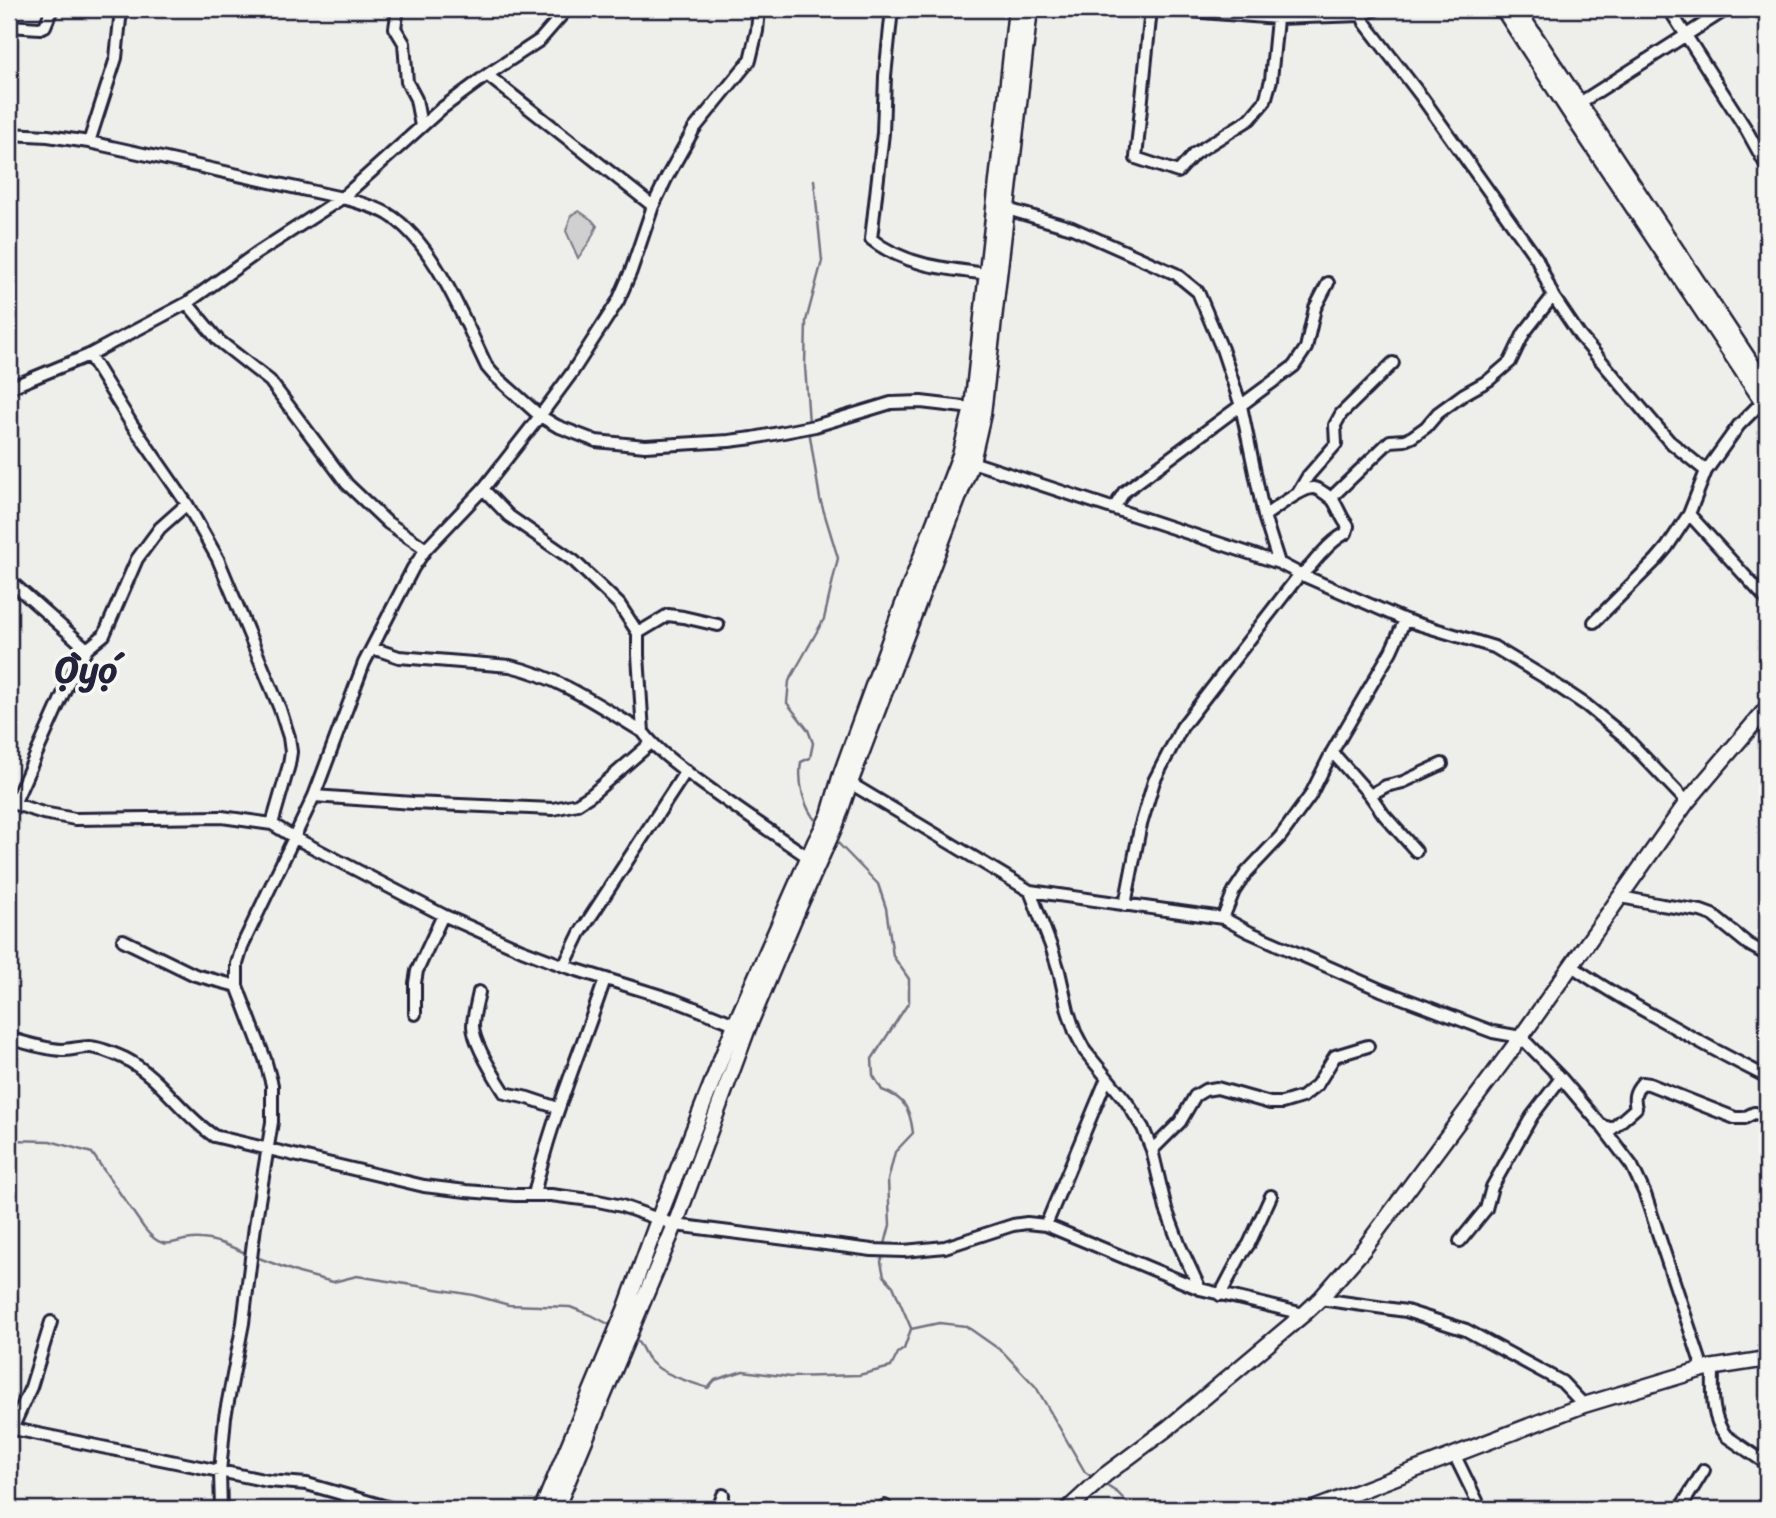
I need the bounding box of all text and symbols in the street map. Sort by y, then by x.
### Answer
district label: Ọ̀yọ́ [55,637,125,702]

